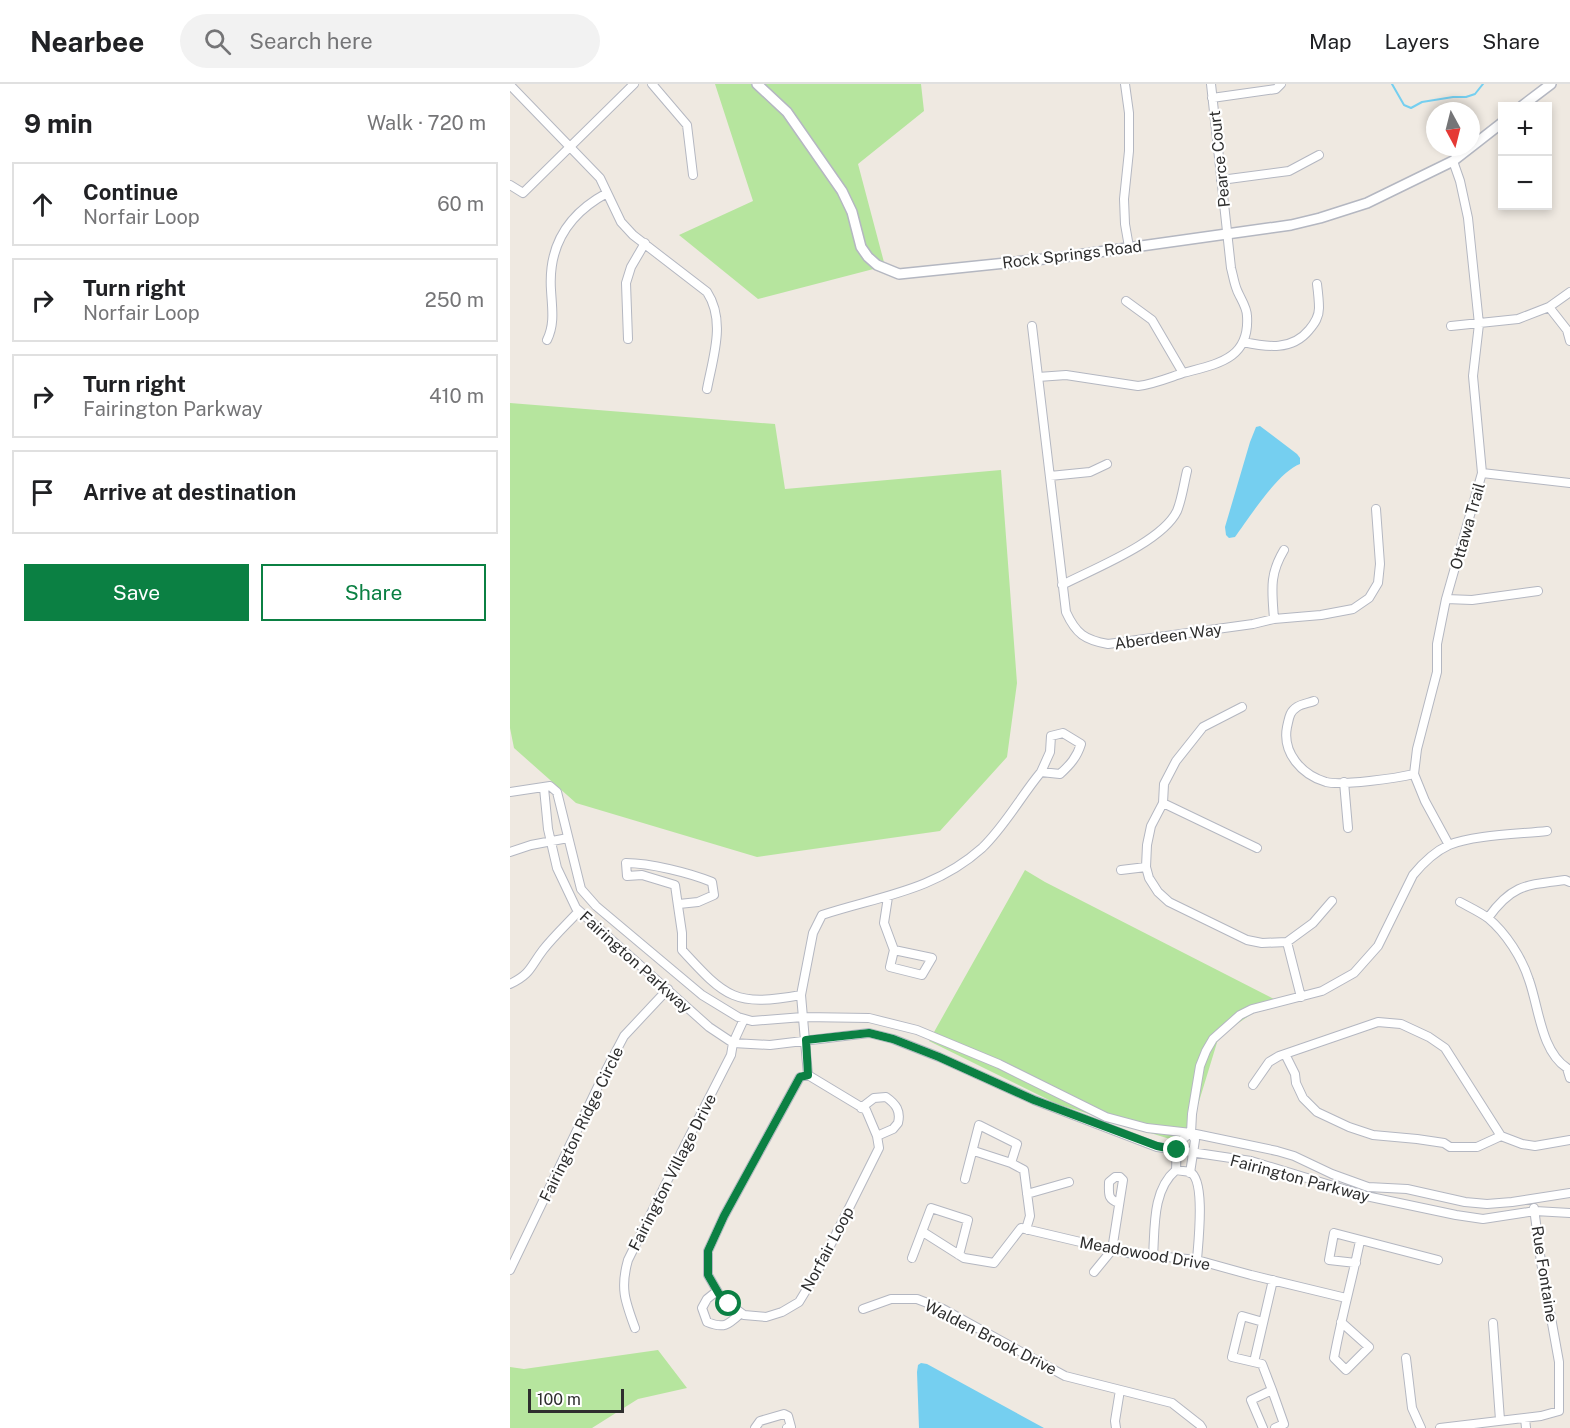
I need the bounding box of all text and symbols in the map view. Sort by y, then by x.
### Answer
search box [180,14,600,68]
text: Nearbee [30,25,144,58]
icon: search [201,25,234,58]
text: Search here [249,28,373,54]
text: Map [1309,29,1352,54]
text: Layers [1385,29,1449,54]
text: Share [1482,29,1540,54]
north arrow [1426,102,1480,156]
map controls [1498,102,1552,210]
button: + [1498,102,1552,156]
text: 9 min [24,108,93,139]
street label: Pearce Court [1205,110,1234,208]
text: Walk · 720 m [367,111,486,135]
button: − [1498,156,1552,210]
text: Continue [83,179,178,205]
icon: ahead [26,188,59,221]
text: 60 m [437,192,484,216]
text: Norfair Loop [83,205,200,229]
street label: Rock Springs Road [1001,237,1143,272]
text: Turn right [83,275,186,301]
icon: right [26,284,59,317]
text: 250 m [425,288,484,312]
text: Norfair Loop [83,301,200,325]
text: Turn right [83,371,186,397]
icon: right [26,380,59,413]
text: 410 m [429,384,484,408]
text: Fairington Parkway [83,397,263,421]
icon: arrive [26,476,59,509]
text: Arrive at destination [83,479,296,505]
street label: Ottawa Trail [1446,480,1489,572]
button: Save [24,564,249,621]
button: Share [261,564,486,621]
street label: Aberdeen Way [1113,619,1223,653]
street label: Fairington Parkway [576,907,696,1018]
street label: Fairington Ridge Circle [536,1044,627,1205]
street label: Fairington Village Drive [625,1091,720,1254]
route end [1163,1136,1189,1162]
street label: Fairington Parkway [1228,1151,1372,1206]
street label: Norfair Loop [797,1204,858,1295]
street label: Rue Fontaine [1528,1224,1562,1324]
street label: Meadowood Drive [1078,1233,1212,1274]
route start [715,1290,741,1316]
street label: Walden Brook Drive [922,1296,1060,1379]
scale bar [528,1386,624,1414]
text: 100 m [537,1390,581,1409]

